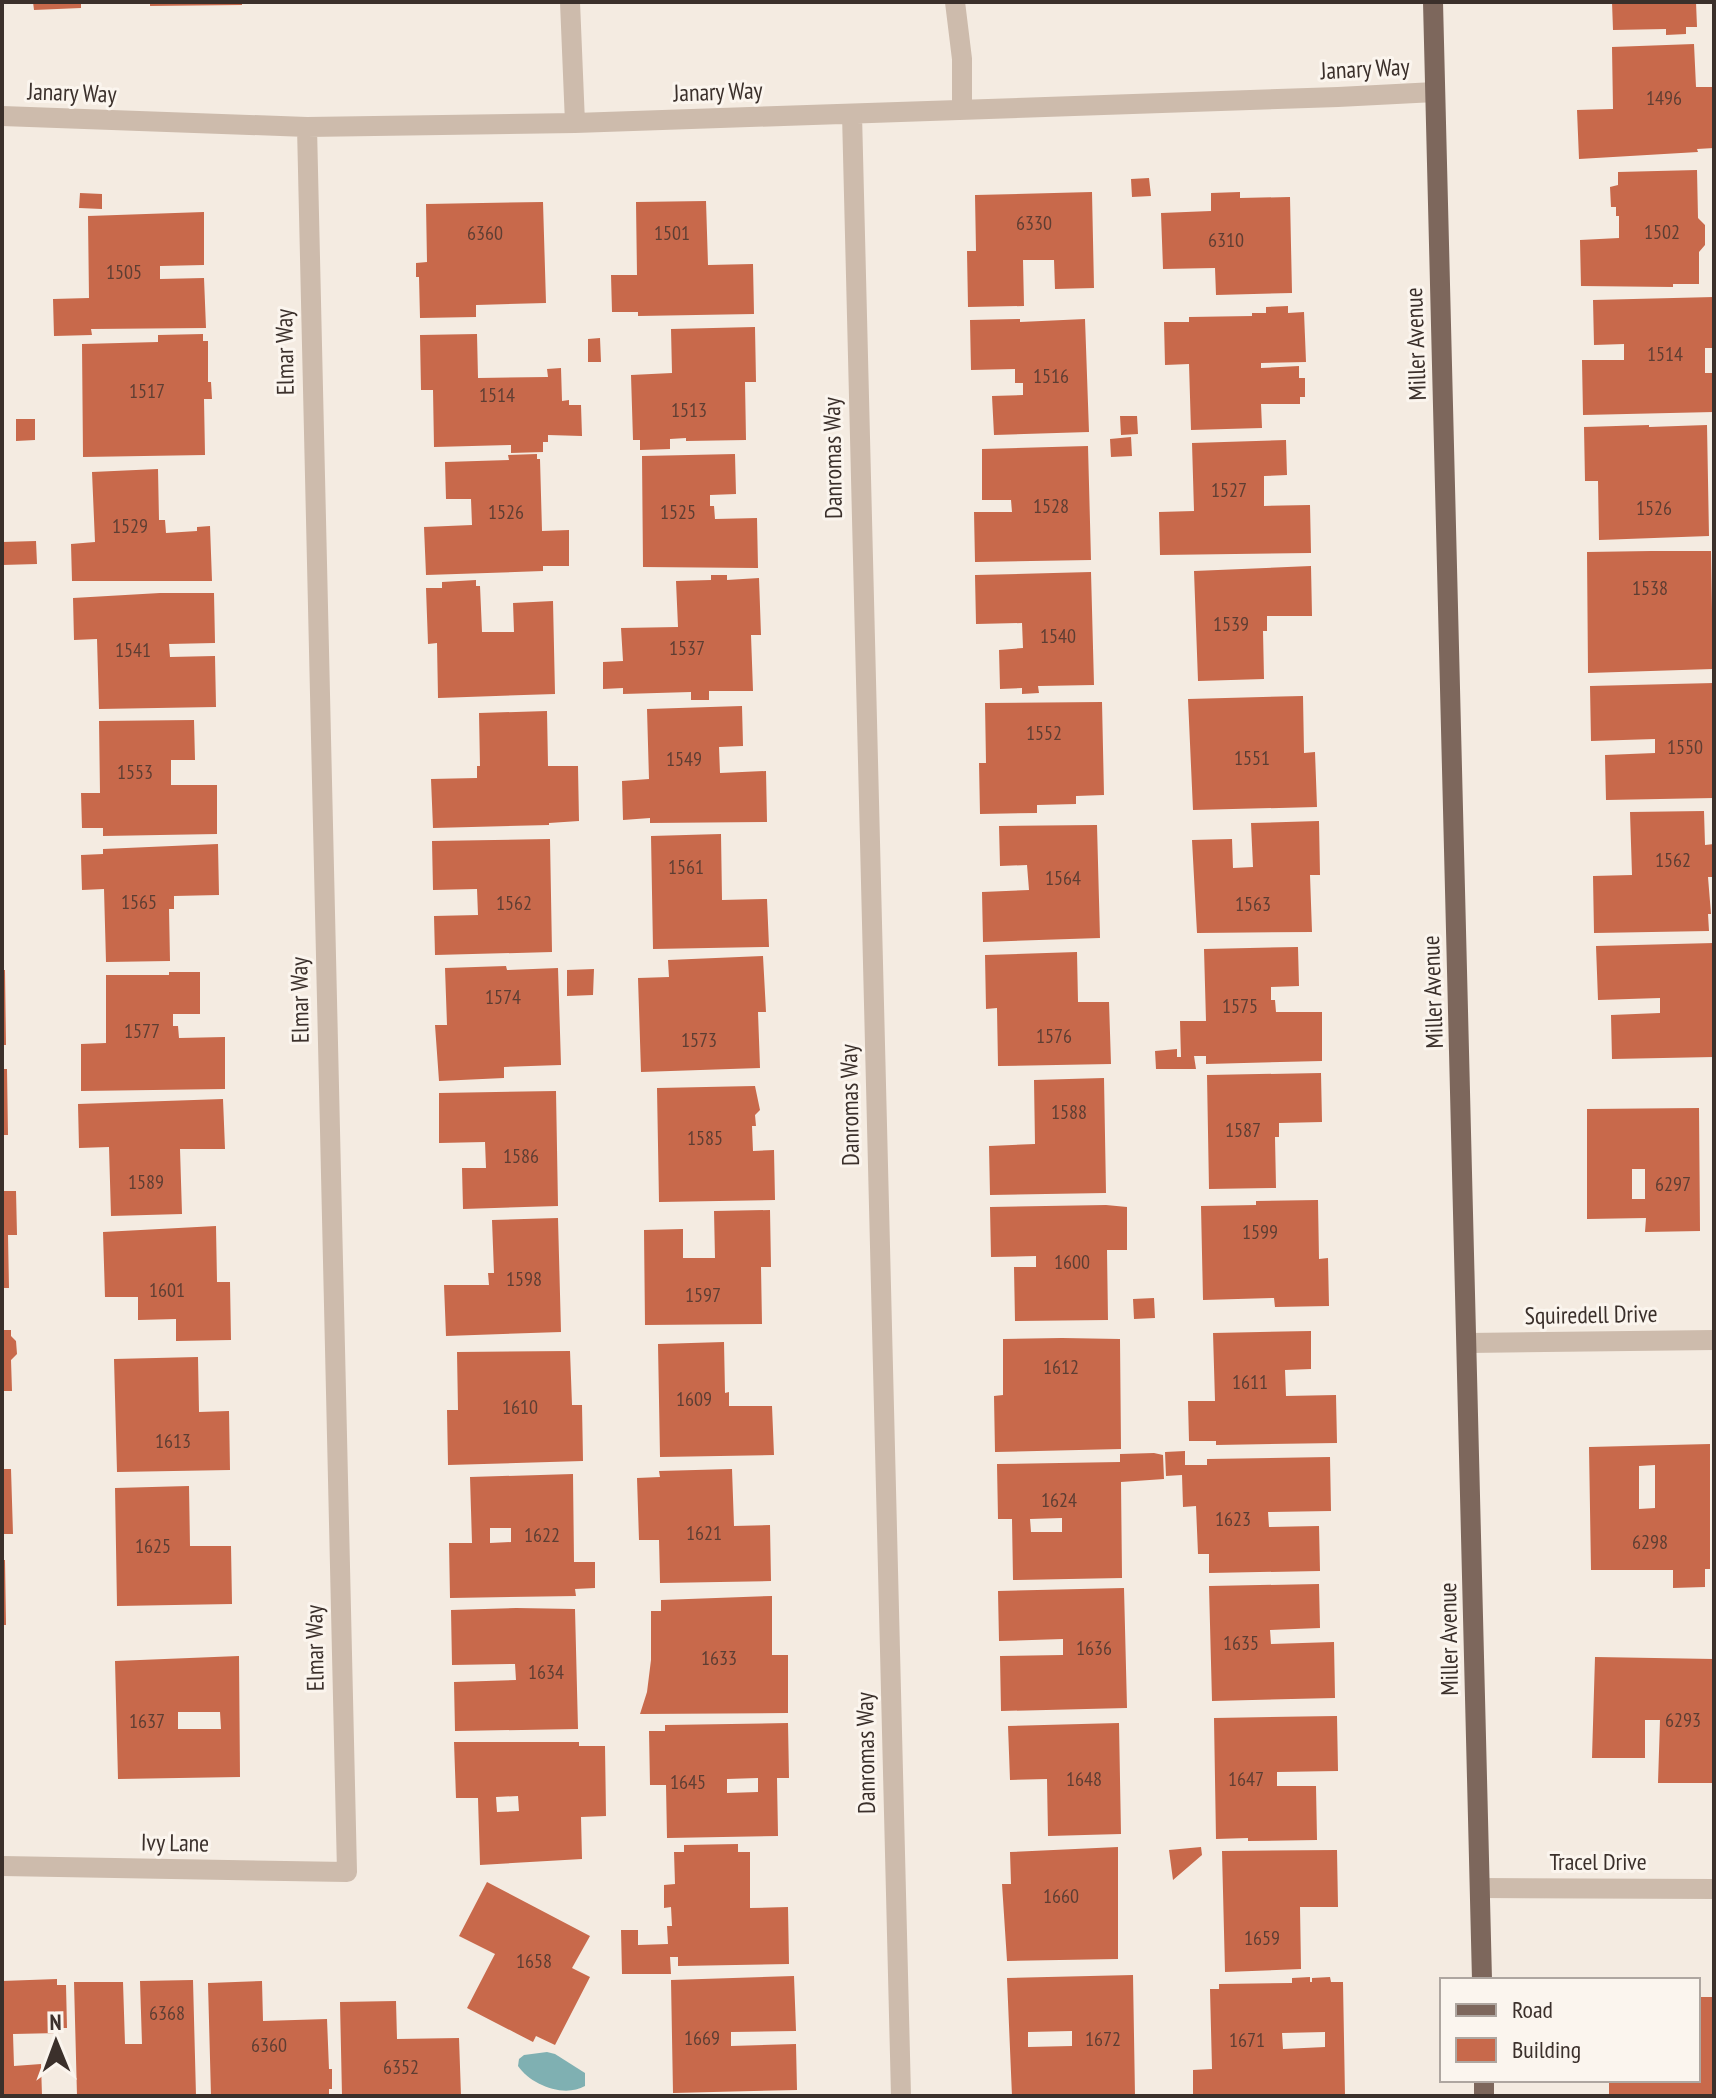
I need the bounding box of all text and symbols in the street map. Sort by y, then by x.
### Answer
street label: Janary Way [1319,51,1410,86]
street label: Janary Way [672,74,763,109]
street label: Janary Way [26,75,117,110]
house number: 1496 [1646,85,1682,111]
house number: 6330 [1016,210,1052,236]
house number: 1502 [1644,219,1680,245]
house number: 6360 [467,220,503,246]
house number: 1501 [654,220,690,246]
house number: 6310 [1208,227,1244,253]
house number: 1505 [106,259,142,285]
street label: Miller Avenue [1398,287,1433,401]
street label: Elmar Way [268,309,301,395]
house number: 1514 [1647,341,1683,367]
house number: 1516 [1033,363,1069,389]
house number: 1517 [129,378,165,404]
house number: 1514 [479,382,515,408]
house number: 1513 [671,397,707,423]
street label: Danromas Way [816,397,849,519]
house number: 1527 [1211,477,1247,503]
house number: 1528 [1033,493,1069,519]
house number: 1526 [1636,495,1672,521]
house number: 1526 [488,499,524,525]
house number: 1525 [660,499,696,525]
house number: 1529 [112,513,148,539]
house number: 1538 [1632,575,1668,601]
house number: 1539 [1213,611,1249,637]
house number: 1540 [1040,623,1076,649]
house number: 1537 [669,635,705,661]
house number: 1541 [115,637,151,663]
house number: 1552 [1026,720,1062,746]
house number: 1550 [1667,734,1703,760]
house number: 1551 [1234,745,1270,771]
house number: 1549 [666,746,702,772]
house number: 1553 [117,759,153,785]
house number: 1562 [1655,847,1691,873]
house number: 1561 [668,854,704,880]
house number: 1564 [1045,865,1081,891]
house number: 1565 [121,889,157,915]
house number: 1562 [496,890,532,916]
house number: 1563 [1235,891,1271,917]
street label: Miller Avenue [1415,935,1450,1049]
street label: Elmar Way [283,957,316,1043]
house number: 1574 [485,984,521,1010]
house number: 1575 [1222,993,1258,1019]
house number: 1577 [124,1018,160,1044]
house number: 1576 [1036,1023,1072,1049]
house number: 1573 [681,1027,717,1053]
street label: Danromas Way [833,1044,866,1166]
house number: 1588 [1051,1099,1087,1125]
house number: 1587 [1225,1117,1261,1143]
house number: 1585 [687,1125,723,1151]
house number: 1586 [503,1143,539,1169]
house number: 1589 [128,1169,164,1195]
house number: 6297 [1655,1171,1691,1197]
house number: 1599 [1242,1219,1278,1245]
house number: 1600 [1054,1249,1090,1275]
house number: 1598 [506,1266,542,1292]
house number: 1601 [149,1277,185,1303]
house number: 1597 [685,1282,721,1308]
street label: Squiredell Drive [1524,1298,1658,1331]
house number: 1612 [1043,1354,1079,1380]
house number: 1611 [1232,1369,1268,1395]
house number: 1609 [676,1386,712,1412]
house number: 1610 [502,1394,538,1420]
house number: 1613 [155,1428,191,1454]
house number: 1624 [1041,1487,1077,1513]
house number: 1623 [1215,1506,1251,1532]
house number: 1621 [686,1520,722,1546]
house number: 1622 [524,1522,560,1548]
house number: 6298 [1632,1529,1668,1555]
house number: 1625 [135,1533,171,1559]
street label: Miller Avenue [1432,1582,1465,1696]
street label: Elmar Way [298,1605,331,1691]
house number: 1635 [1223,1630,1259,1656]
house number: 1636 [1076,1635,1112,1661]
house number: 1633 [701,1645,737,1671]
house number: 1634 [528,1659,564,1685]
street label: Danromas Way [849,1692,882,1814]
house number: 6293 [1665,1707,1701,1733]
house number: 1637 [129,1708,165,1734]
house number: 1648 [1066,1766,1102,1792]
house number: 1647 [1228,1766,1264,1792]
house number: 1645 [670,1769,706,1795]
street label: Ivy Lane [141,1826,209,1859]
street label: Tracel Drive [1549,1846,1647,1877]
house number: 1660 [1043,1883,1079,1909]
house number: 1659 [1244,1925,1280,1951]
house number: 1658 [516,1948,552,1974]
legend [1440,1978,1700,2082]
text: Road [1512,1994,1553,2025]
house number: 6368 [149,2000,185,2026]
north arrow [16,2002,96,2082]
text: N [49,2008,62,2036]
house number: 1669 [684,2025,720,2051]
house number: 1672 [1085,2026,1121,2052]
house number: 1671 [1229,2027,1265,2053]
house number: 6360 [251,2032,287,2058]
text: Building [1512,2034,1581,2065]
house number: 6352 [383,2054,419,2080]

